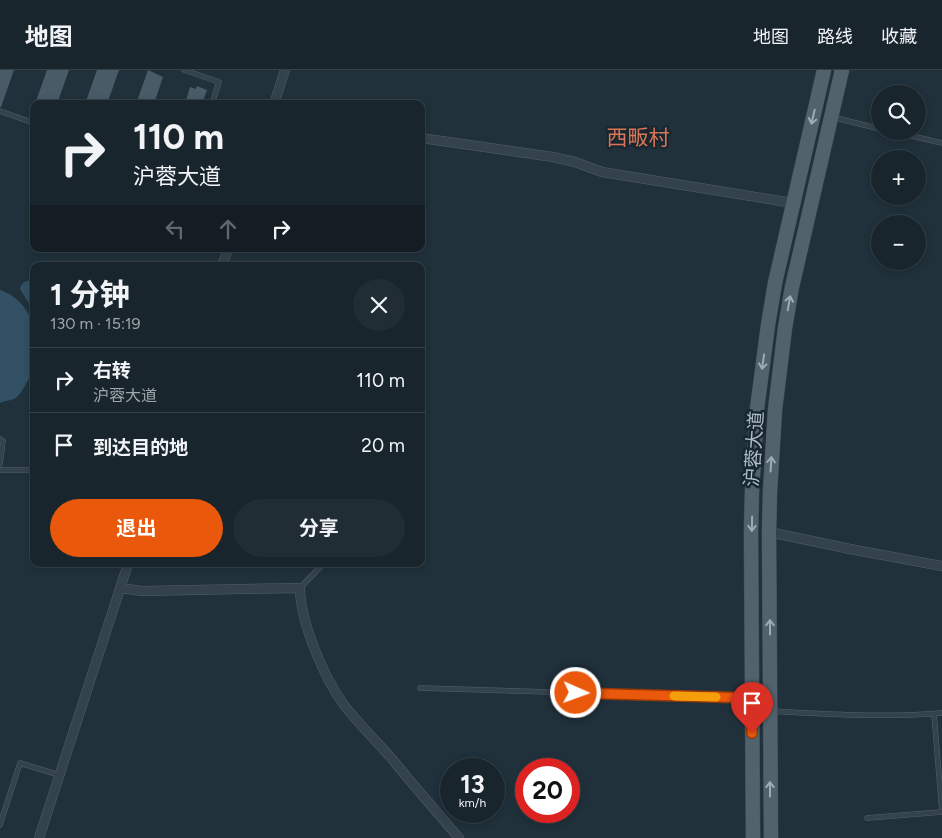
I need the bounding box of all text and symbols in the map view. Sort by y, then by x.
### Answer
text: 地图 [25,22,73,51]
text: 地图 [753,26,789,48]
text: 路线 [817,26,853,48]
text: 收藏 [881,26,917,48]
map controls [871,85,926,270]
button: search [871,85,926,140]
one-way arrow [808,109,817,125]
text: 110 m [133,116,224,158]
icon: right [50,120,115,185]
district label: 西畈村 [607,125,670,150]
button: + [871,150,926,205]
text: 沪蓉大道 [133,163,221,190]
icon: left [161,215,189,243]
icon: ahead [214,215,242,243]
icon: right [267,215,295,243]
button: − [871,215,926,270]
text: 1 分钟 [50,276,130,313]
button: close [353,279,405,331]
one-way arrow [785,295,795,311]
text: 130 m · 15:19 [50,314,141,333]
one-way arrow [757,354,767,370]
text: 右转 [93,359,131,382]
icon: right [50,366,78,394]
text: 110 m [356,369,405,392]
text: 沪蓉大道 [93,386,157,405]
street label: 沪蓉大道 [740,410,768,488]
icon: arrive [50,431,78,459]
text: 20 m [361,434,405,457]
text: 到达目的地 [93,436,188,459]
one-way arrow [766,457,776,473]
button: 退出 [50,499,223,557]
button: 分享 [233,499,405,557]
one-way arrow [747,516,756,532]
one-way arrow [765,619,774,635]
position arrow [549,666,601,718]
pin [731,682,773,733]
icon: arrive [738,689,766,717]
speed limit sign: 20 [515,758,580,823]
text: 13 [460,769,485,799]
one-way arrow [765,782,775,798]
text: km/h [459,796,486,810]

